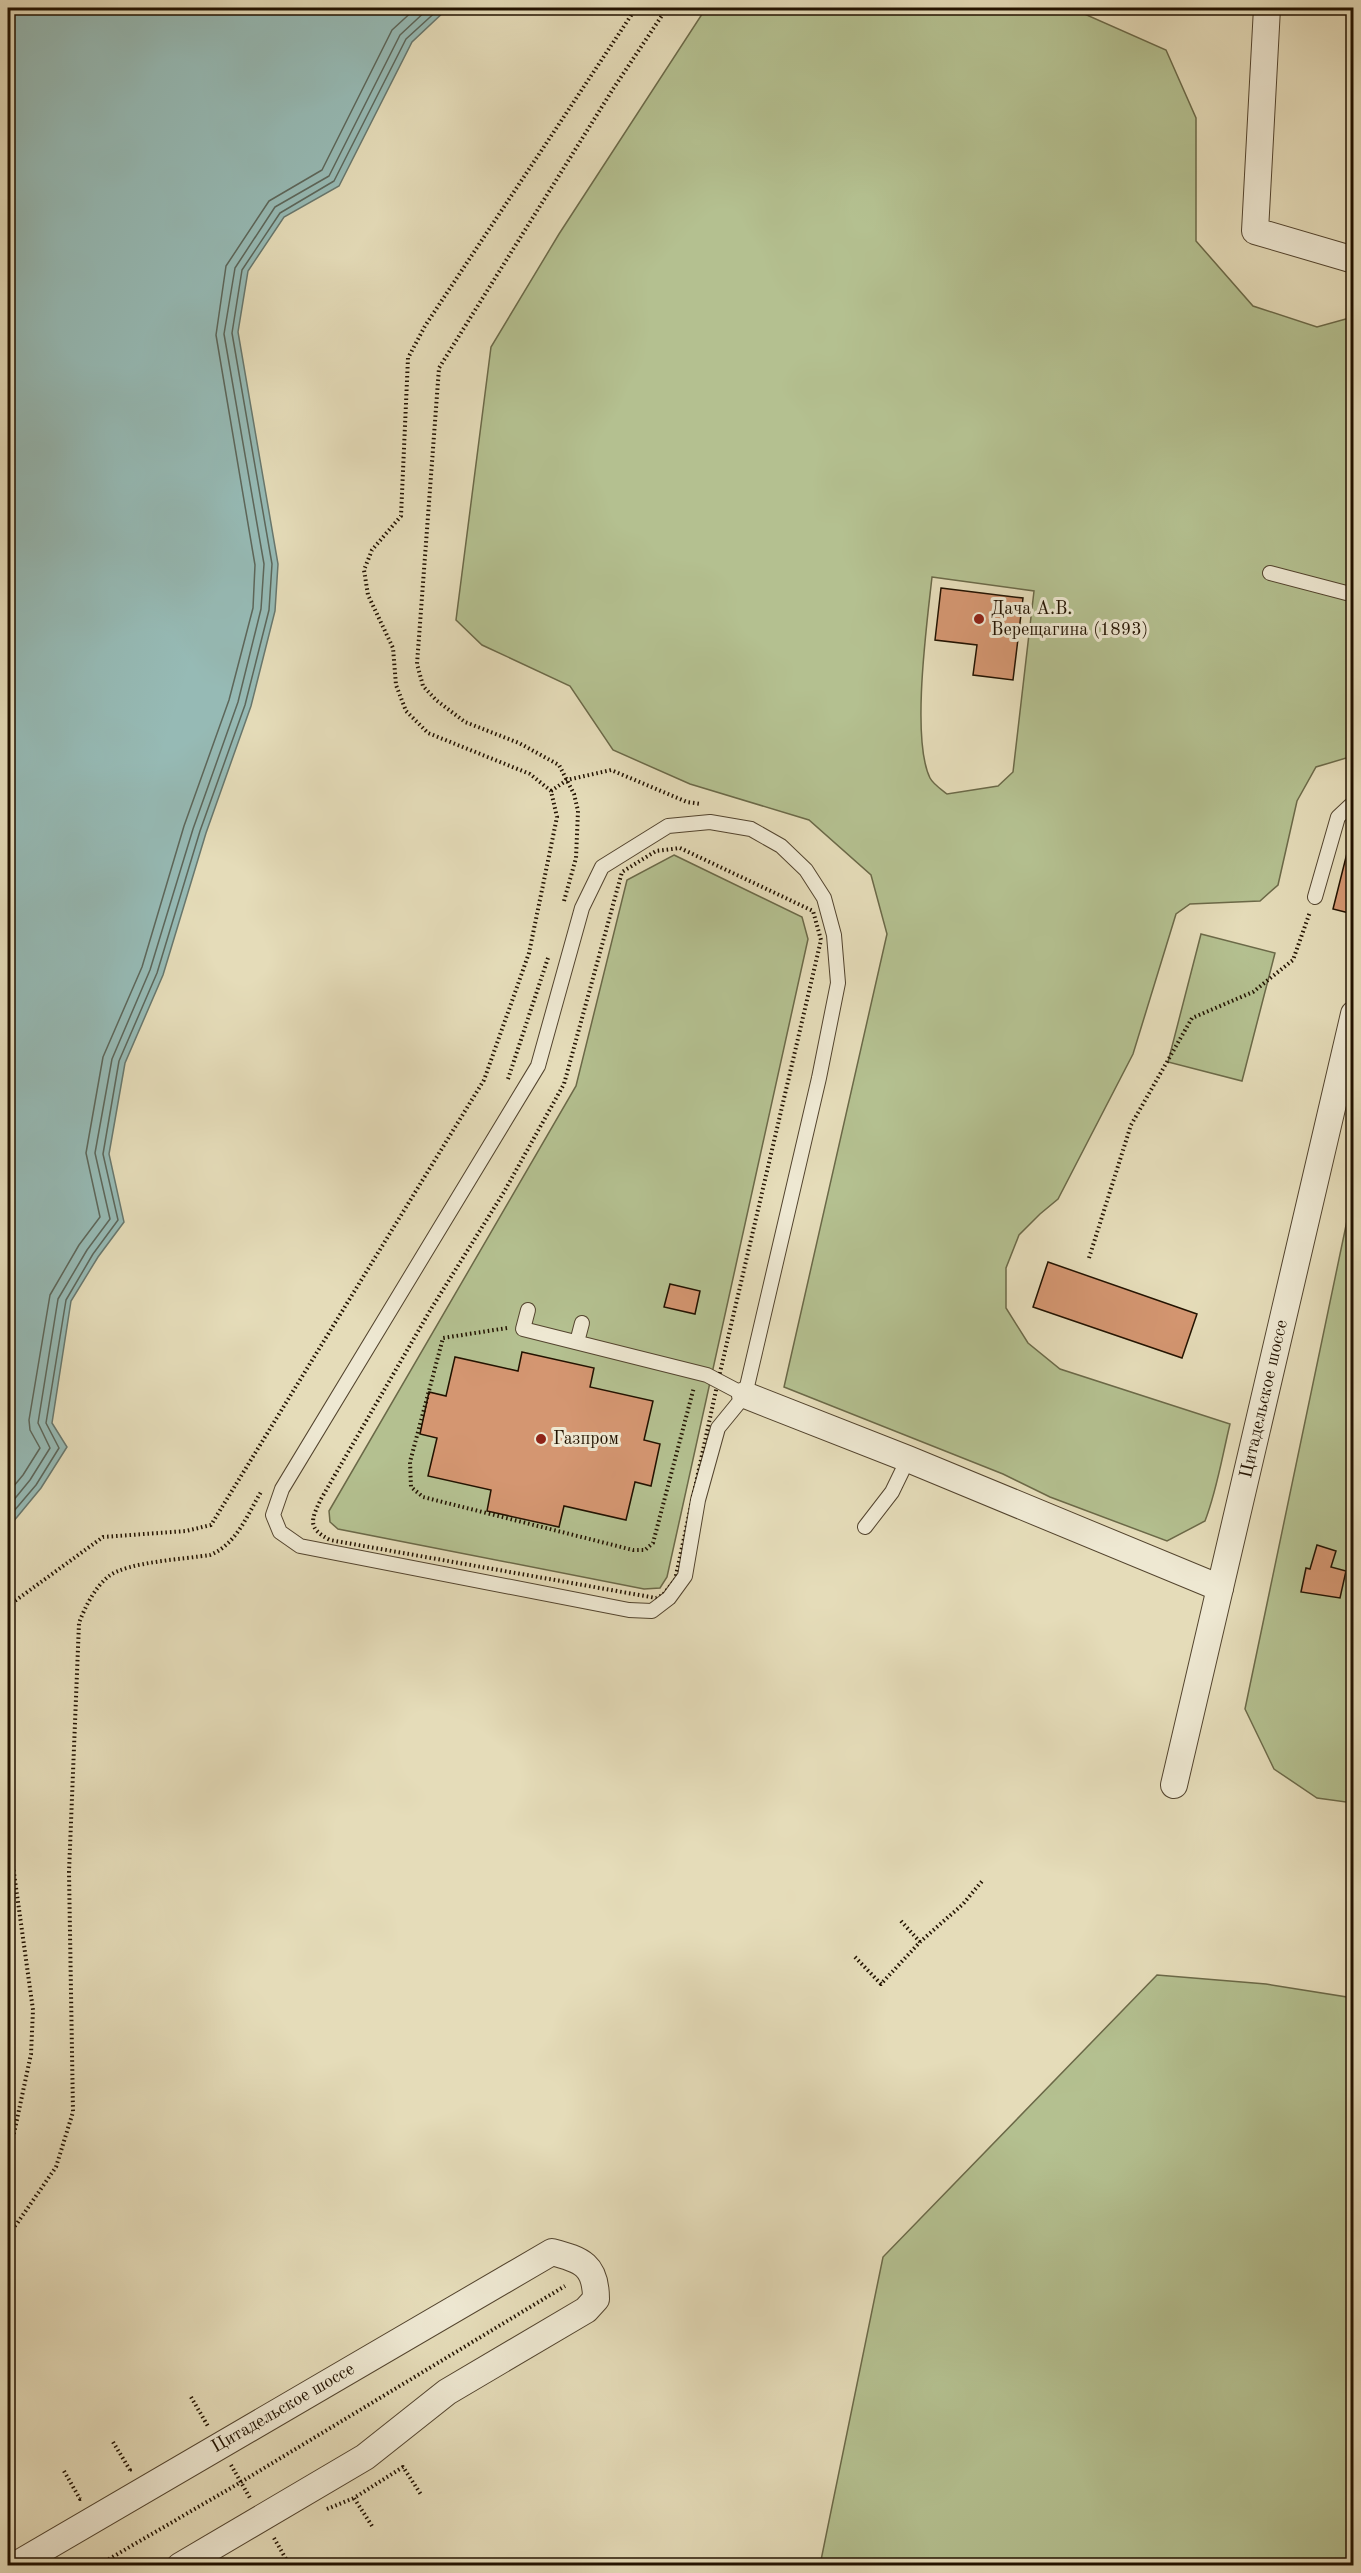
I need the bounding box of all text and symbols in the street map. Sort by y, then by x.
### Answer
place label: Дача А.В. Верещагина (1893) [991,600,1148,639]
marker: Дача А.В. Верещагина (1893) [972,612,986,626]
street label: Цитадельское шоссе [1237,1318,1291,1480]
place label: Газпром [553,1430,619,1448]
marker: Газпром [534,1432,548,1446]
street label: Цитадельское шоссе [208,2360,358,2456]

